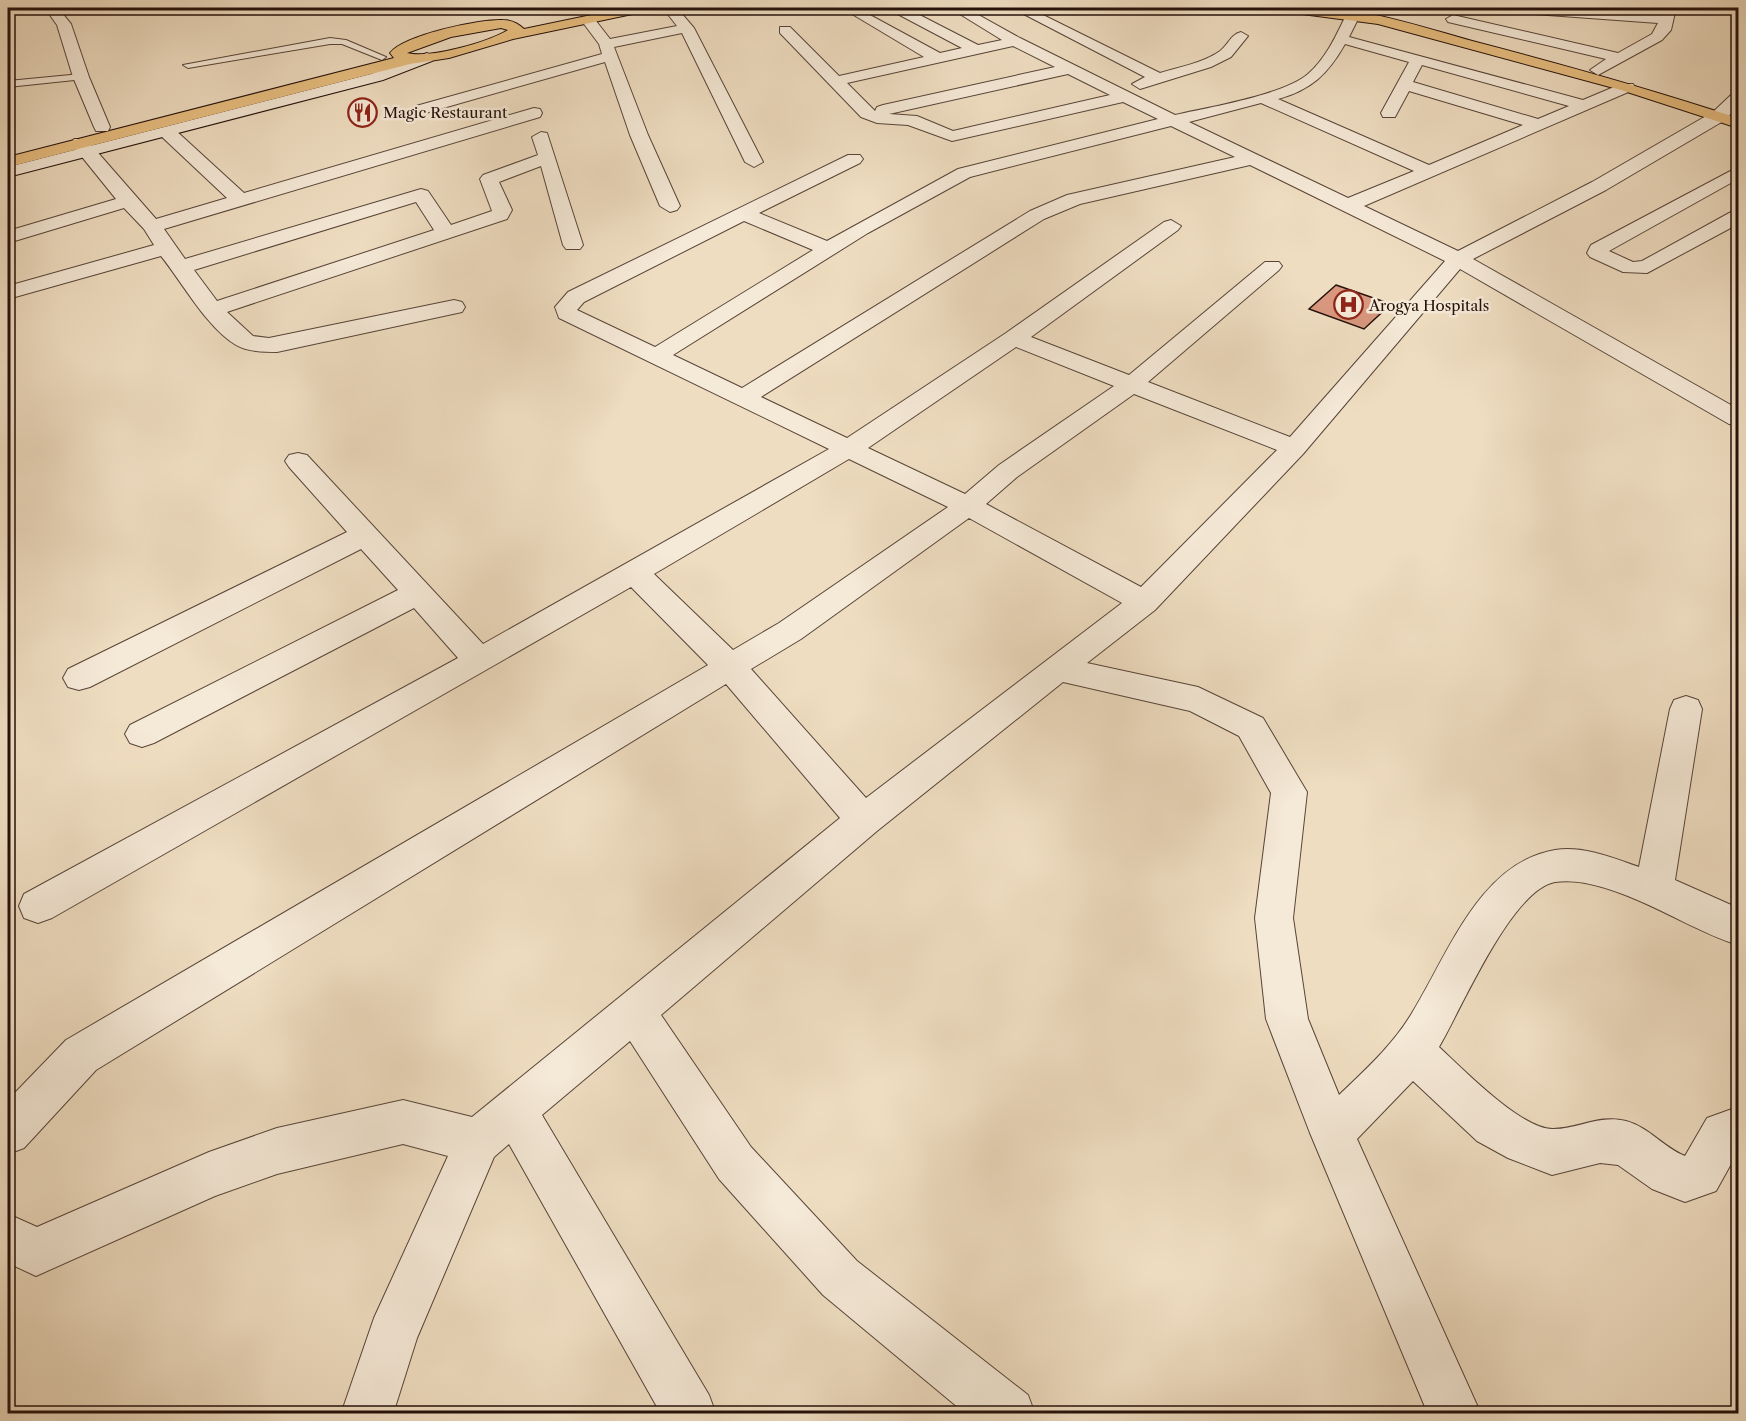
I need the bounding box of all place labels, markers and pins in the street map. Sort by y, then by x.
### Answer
restaurant icon: Magic Restaurant [346,96,378,128]
place label: Magic Restaurant [383,103,508,122]
hospital icon: Arogya Hospitals [1332,289,1364,321]
place label: Arogya Hospitals [1368,296,1489,315]

